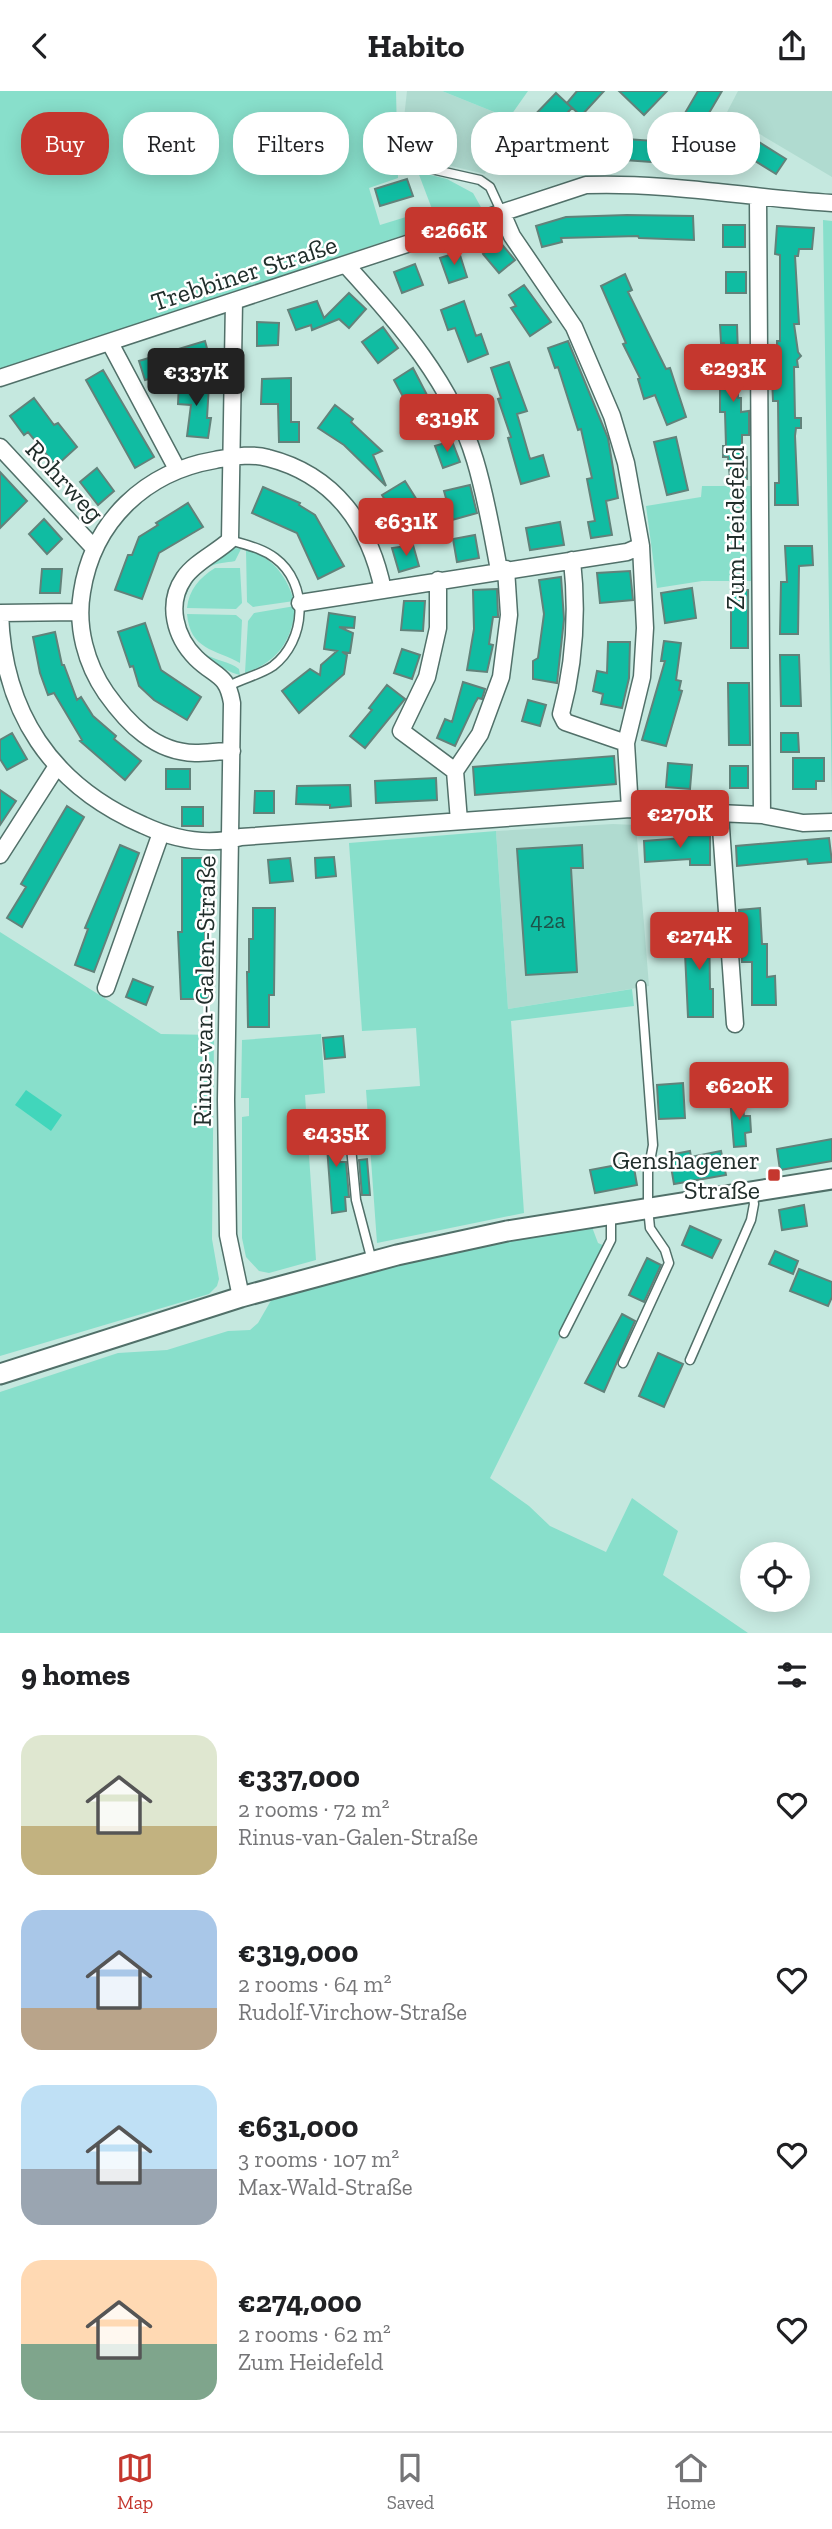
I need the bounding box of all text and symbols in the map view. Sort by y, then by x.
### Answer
icon: back [21,27,59,65]
text: Habito [368,27,464,65]
icon: share [773,27,811,65]
chip: Buy [21,112,109,175]
chip: Rent [123,112,219,175]
chip: Filters [233,112,349,175]
chip: New [363,112,457,175]
chip: Apartment [471,112,633,175]
chip: House [647,112,760,175]
pin: €266K [405,207,503,267]
text: €266K [421,216,487,244]
street label: Trebbiner Straße [147,228,341,318]
pin: €293K [684,345,782,404]
pin: €337K [147,349,245,408]
text: €293K [700,353,766,381]
text: €337K [163,357,229,385]
pin: €319K [398,395,496,454]
text: €319K [416,403,478,431]
street label: Rohrweg [19,433,111,529]
street label: Zum Heidefeld [719,446,751,610]
pin: €631K [357,498,455,558]
text: €631K [375,507,438,535]
pin: €270K [631,791,729,850]
text: €270K [647,799,713,827]
street label: Rinus-van-Galen-Straße [186,855,222,1127]
house number: 42a [530,906,566,934]
pin: €274K [650,913,748,972]
text: €274K [666,921,732,949]
pin: €620K [690,1063,788,1122]
text: €620K [705,1071,773,1099]
pin: €435K [287,1109,385,1169]
text: €435K [303,1118,369,1146]
place label: Genshagener Straße [612,1144,760,1206]
marker: Genshagener Straße [766,1167,782,1183]
map controls [740,1542,810,1612]
button: locate [740,1542,810,1612]
icon: filters [773,1656,811,1694]
text: 9 homes [21,1657,130,1693]
text: €337,000 [238,1759,360,1795]
icon: home [77,1763,161,1847]
icon: heart [773,1786,811,1824]
text: 2 rooms · 72 m² [238,1795,389,1823]
text: Rinus-van-Galen-Straße [238,1823,478,1851]
text: €319,000 [238,1934,358,1970]
icon: home [77,1938,161,2022]
icon: heart [773,1961,811,1999]
text: 2 rooms · 64 m² [238,1970,391,1998]
text: Rudolf-Virchow-Straße [238,1998,467,2026]
text: €631,000 [238,2109,358,2145]
icon: home [77,2113,161,2197]
icon: heart [773,2136,811,2174]
text: 3 rooms · 107 m² [238,2145,399,2173]
text: Max-Wald-Straße [238,2173,412,2201]
text: €274,000 [238,2284,362,2320]
icon: home [77,2288,161,2372]
icon: heart [773,2311,811,2349]
text: 2 rooms · 62 m² [238,2320,391,2348]
text: Zum Heidefeld [238,2348,383,2376]
tab: Map [116,2449,154,2514]
tab: Saved [387,2449,434,2514]
tab: Home [667,2449,716,2514]

